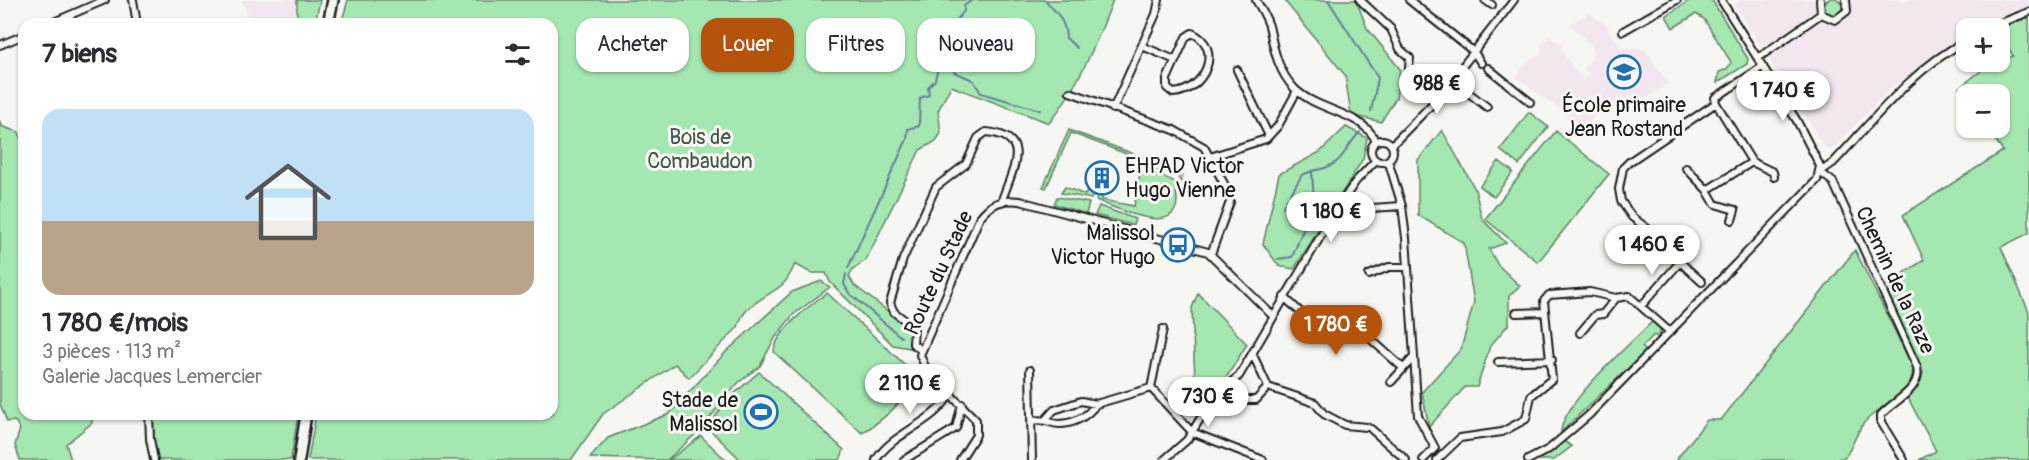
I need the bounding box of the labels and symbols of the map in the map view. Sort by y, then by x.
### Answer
school or university icon: École primaire Jean Rostand [1606,54,1642,90]
pin: 988 € [1395,64,1479,115]
pin: 1 740 € [1728,71,1838,122]
place label: École primaire Jean Rostand [1562,92,1687,143]
park label: Bois de Combaudon [647,124,753,175]
place label: EHPAD Victor Hugo Vienne [1125,153,1245,204]
building icon: EHPAD Victor Hugo Vienne [1084,160,1120,196]
pin: 1 180 € [1276,192,1386,243]
street label: Chemin de la Raze [1849,202,1941,359]
street label: Route du Stade [898,206,980,339]
place label: Malissol Victor Hugo [1051,220,1155,271]
pin: 1 460 € [1597,225,1707,276]
bus stop icon: Malissol Victor Hugo [1160,227,1196,263]
pin: 1 780 € [1281,305,1391,356]
pin: 2 110 € [855,364,965,415]
pin: 730 € [1166,377,1250,428]
place label: Stade de Malissol [661,387,739,438]
sports icon: Stade de Malissol [743,394,779,430]

